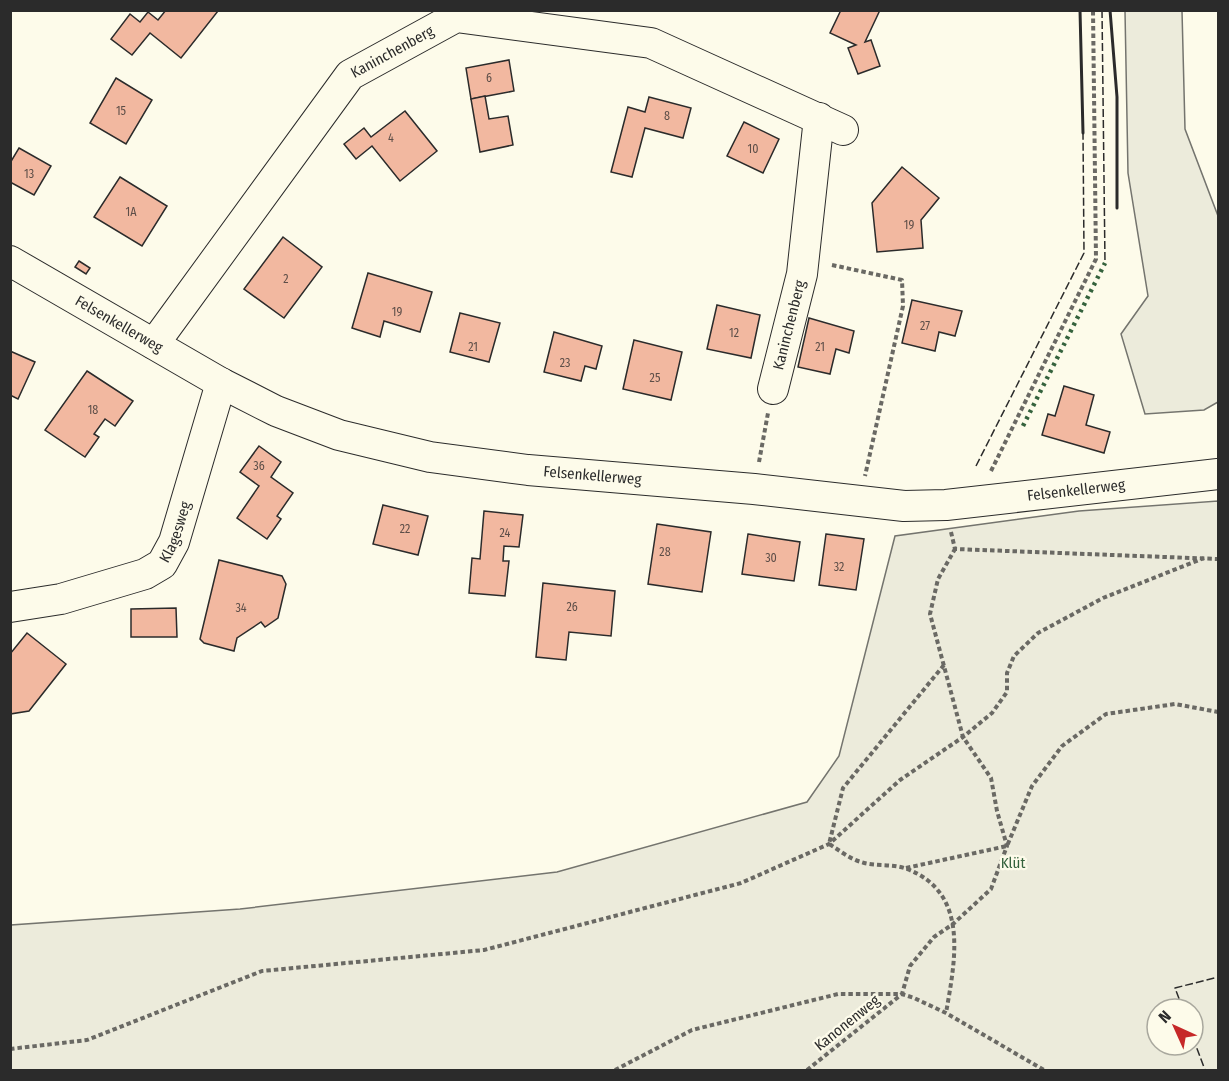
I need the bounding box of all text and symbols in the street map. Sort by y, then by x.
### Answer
street label: Kaninchenberg [348,22,437,82]
house number: 6 [486,71,492,85]
house number: 15 [116,104,127,118]
house number: 8 [664,109,670,123]
house number: 4 [388,131,394,145]
house number: 10 [748,142,758,156]
house number: 13 [24,167,34,181]
house number: 1A [126,205,137,219]
house number: 19 [904,218,914,232]
house number: 2 [283,272,289,286]
street label: Kaninchenberg [769,278,809,372]
street label: Felsenkellerweg [72,292,166,356]
house number: 19 [392,305,402,319]
house number: 27 [920,319,930,333]
house number: 12 [729,326,739,340]
house number: 21 [468,340,478,354]
house number: 21 [815,340,825,354]
house number: 23 [560,356,570,370]
house number: 25 [650,371,661,385]
house number: 18 [88,403,98,417]
house number: 36 [253,459,265,473]
street label: Felsenkellerweg [543,462,642,489]
street label: Felsenkellerweg [1026,476,1126,505]
street label: Klagesweg [156,499,195,566]
house number: 22 [400,522,410,536]
house number: 24 [500,526,511,540]
house number: 28 [659,545,671,559]
house number: 30 [765,551,777,565]
house number: 32 [834,560,844,574]
house number: 26 [566,600,578,614]
house number: 34 [235,601,247,615]
park label: Klüt [1001,854,1025,872]
street label: Kanonenweg [811,991,883,1055]
north arrow [1145,997,1205,1057]
text: N [1155,1007,1175,1027]

